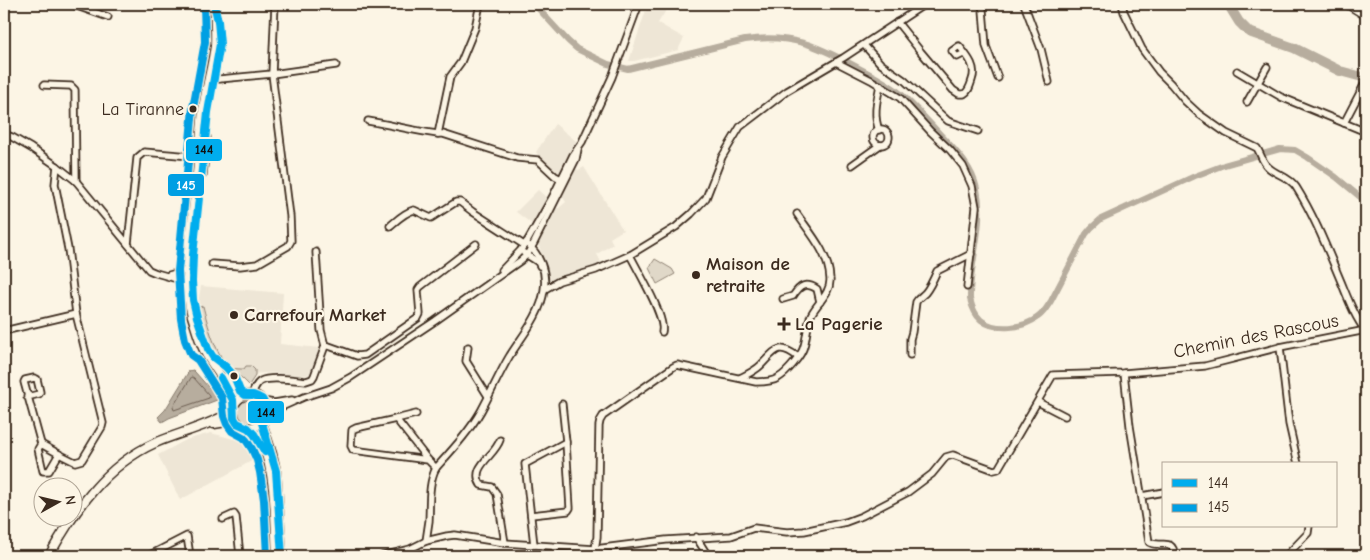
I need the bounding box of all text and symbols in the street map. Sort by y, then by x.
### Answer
place label: La Tiranne [102,99,184,120]
marker: La Tiranne [188,104,198,114]
line badge: 144 [185,138,223,162]
text: 144 [195,141,214,158]
line badge: 145 [167,173,205,197]
text: 145 [176,177,196,194]
place label: Maison de retraite [706,253,790,297]
marker: Maison de retraite [690,269,702,281]
place label: Carrefour Market [244,304,387,326]
marker: Carrefour Market [228,309,240,321]
street label: Chemin des Rascous [1172,309,1340,363]
place label: La Pagerie [795,313,883,335]
marker: La Pagerie [777,317,791,331]
unlabelled marker [229,371,239,381]
line badge: 144 [247,400,285,424]
text: 144 [257,404,276,421]
legend [1162,462,1338,528]
text: 144 [1208,474,1228,492]
north arrow [32,478,82,528]
text: N [61,495,79,506]
text: 145 [1208,498,1229,516]

